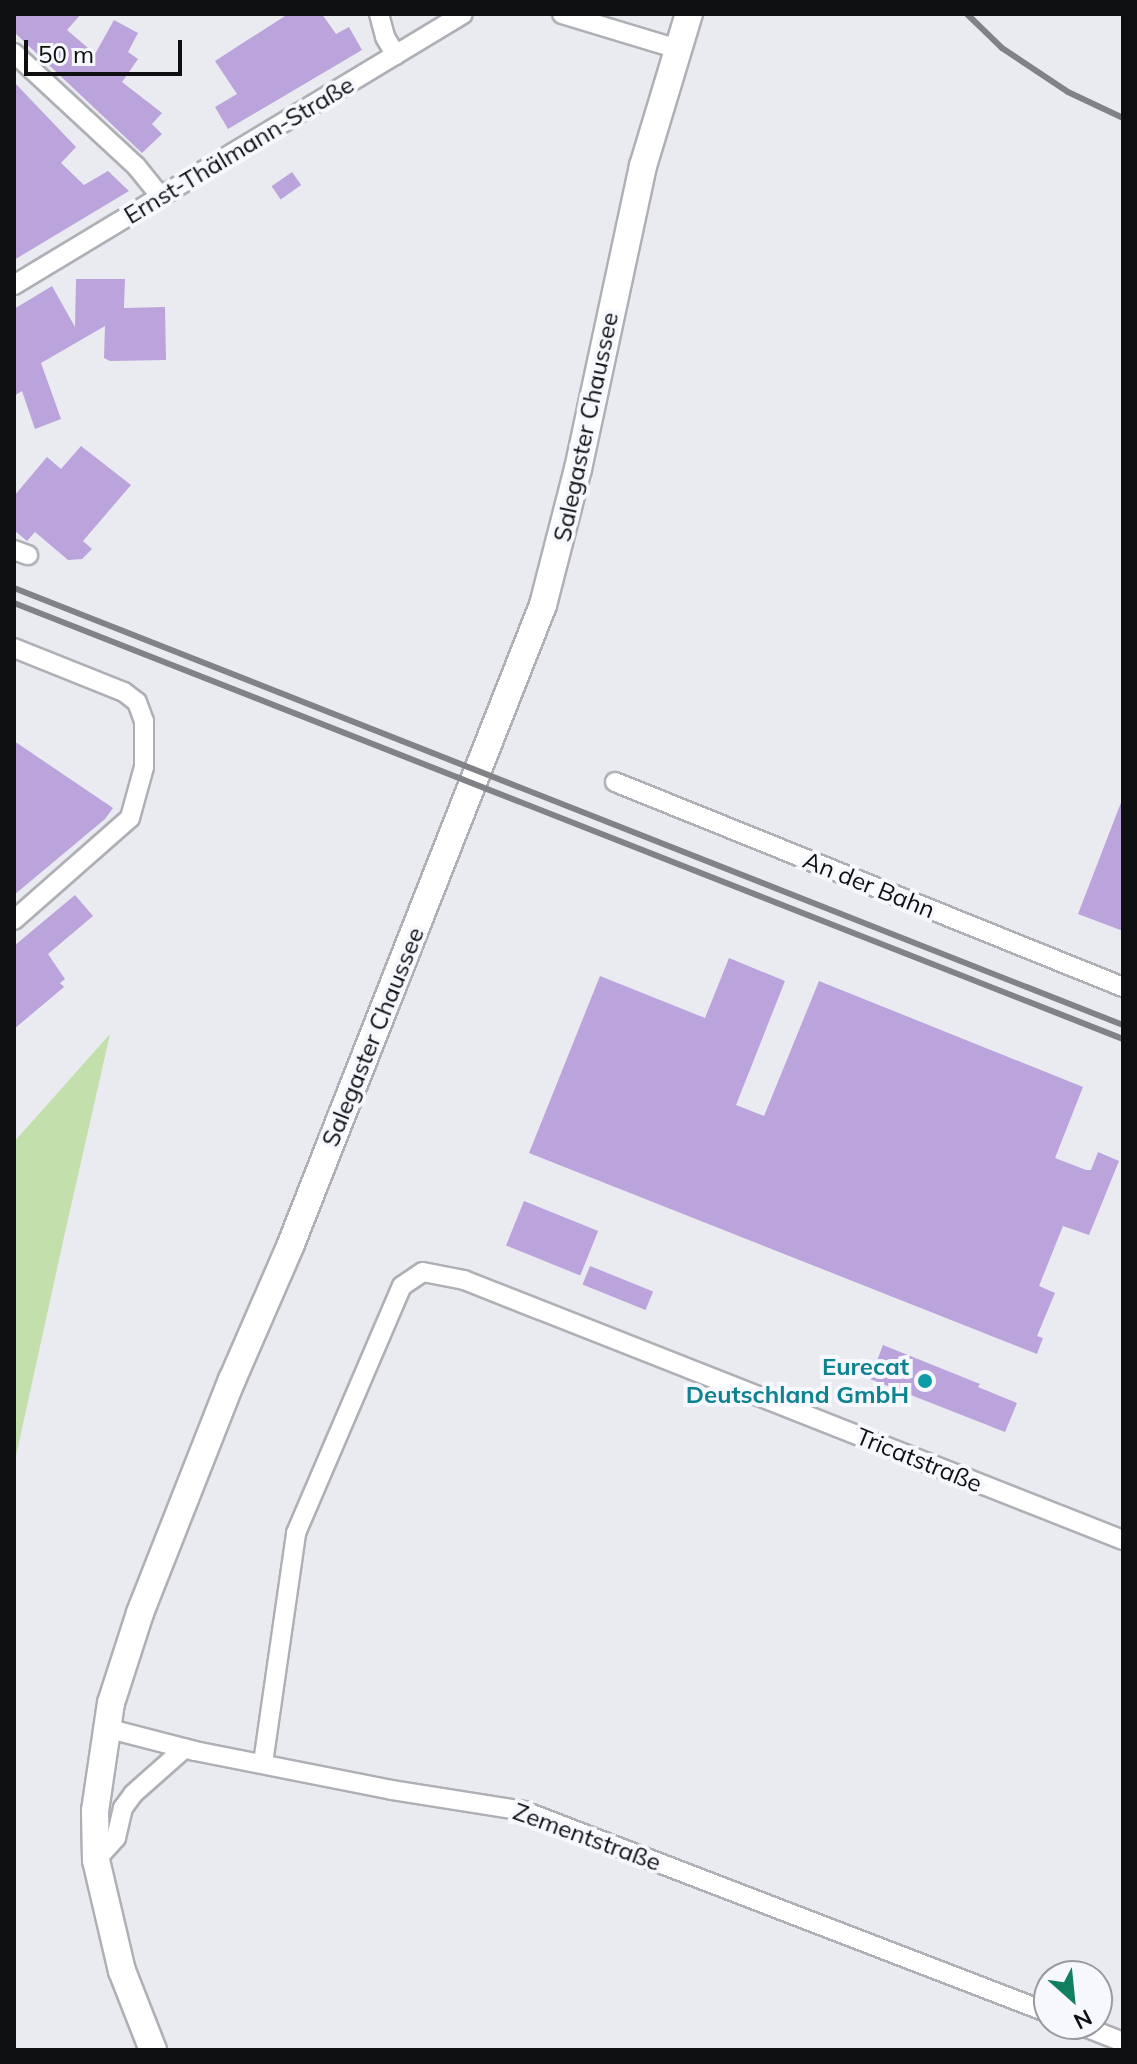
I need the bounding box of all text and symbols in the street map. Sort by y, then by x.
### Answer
scale bar [28,24,186,74]
text: 50 m [38,39,94,69]
street label: Ernst-Thälmann-Straße [119,70,359,230]
street label: Salegaster Chaussee [548,310,624,544]
street label: An der Bahn [799,846,939,924]
street label: Salegaster Chaussee [316,923,430,1151]
place label: Eurecat Deutschland GmbH [686,1353,909,1409]
marker: Eurecat Deutschland GmbH [916,1372,934,1390]
street label: Tricatstraße [852,1422,986,1498]
street label: Zementstraße [509,1797,665,1877]
north arrow [1033,1960,1113,2040]
text: N [1069,2003,1097,2036]

